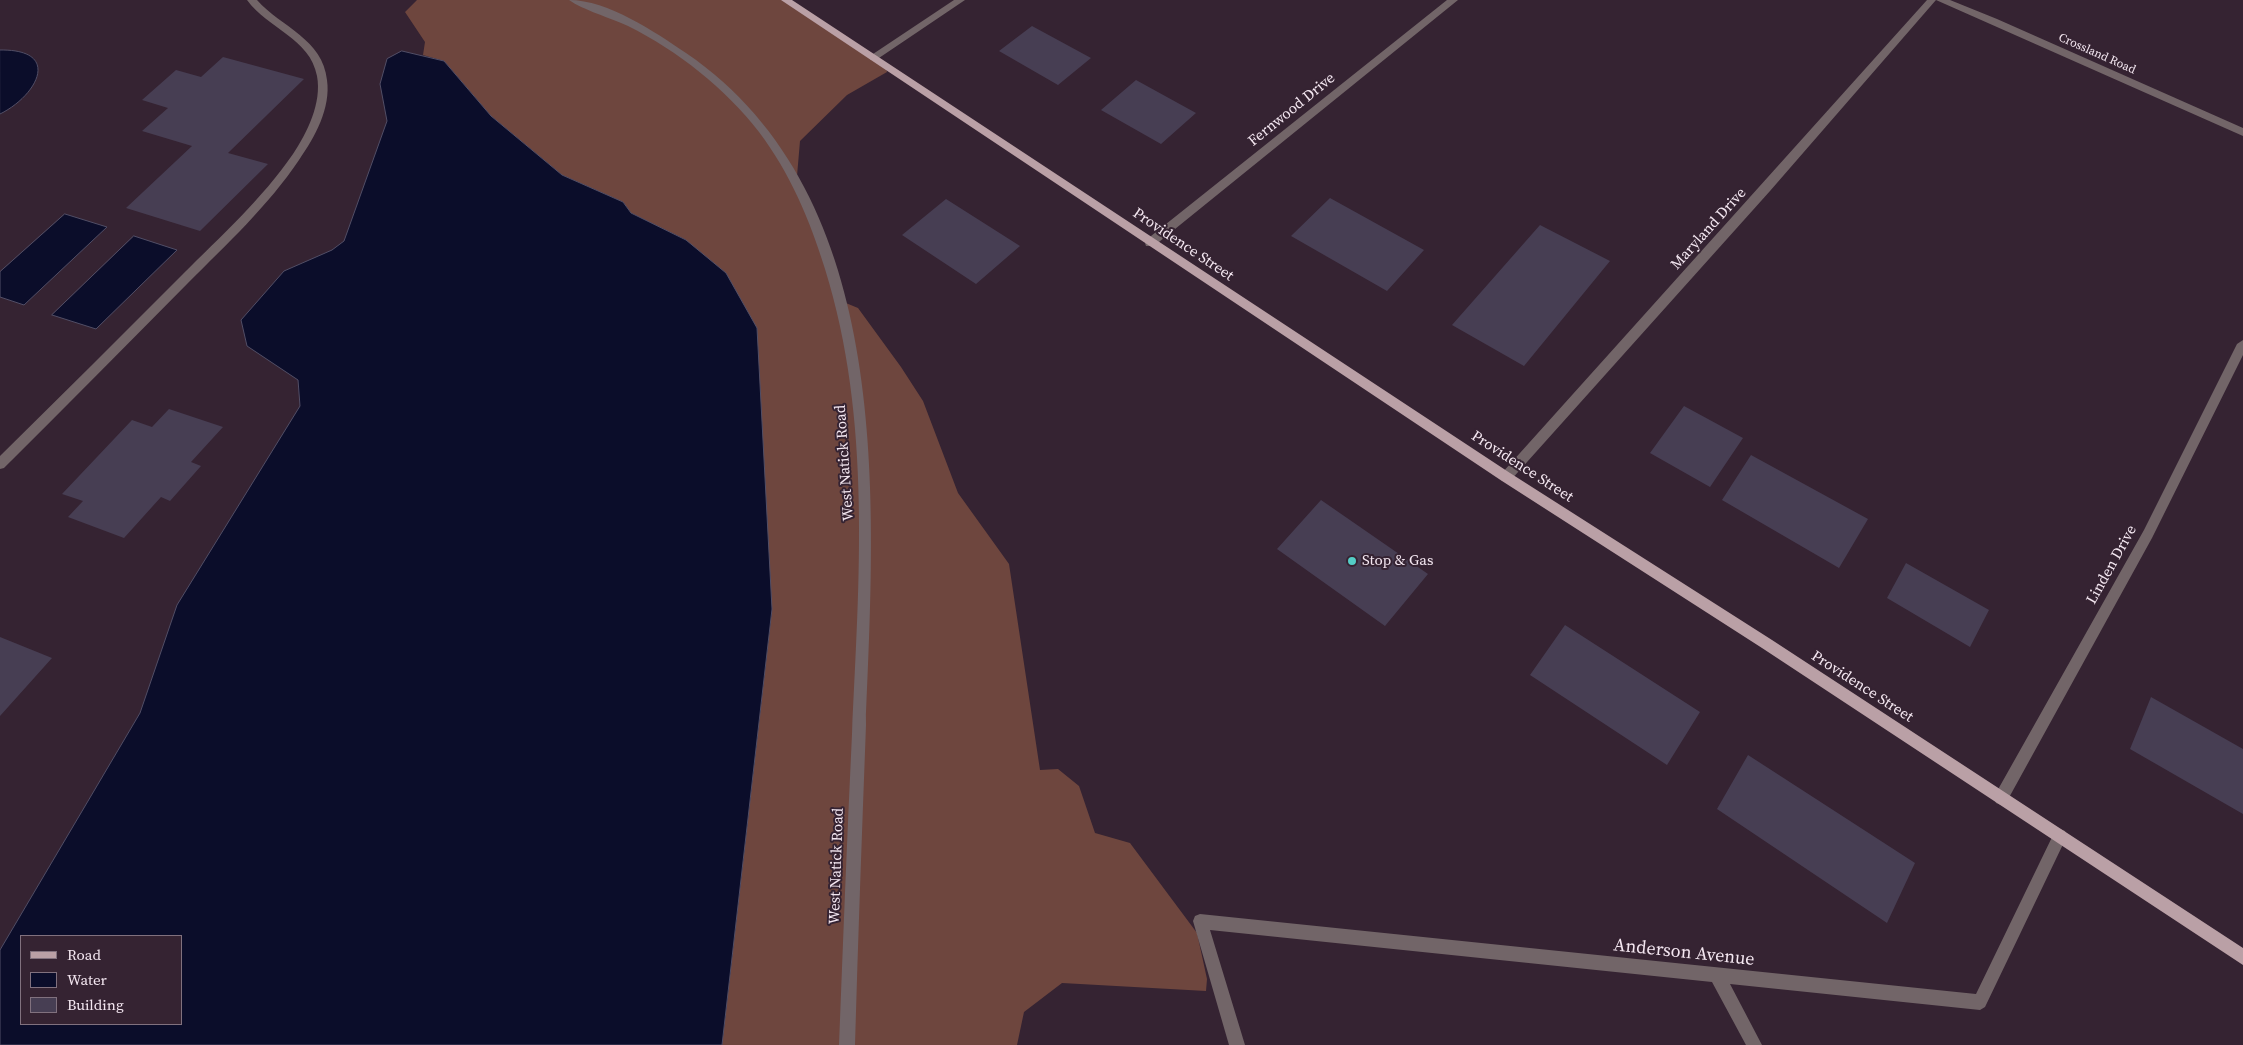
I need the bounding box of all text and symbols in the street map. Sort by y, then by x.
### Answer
street label: Crossland Road [2056,31,2138,77]
street label: Fernwood Drive [1245,69,1339,151]
street label: Maryland Drive [1668,184,1750,274]
street label: Providence Street [1129,205,1237,285]
street label: West Natick Road [832,404,858,522]
street label: Providence Street [1468,427,1576,507]
street label: Linden Drive [2083,522,2141,608]
place label: Stop & Gas [1362,552,1433,570]
marker: Stop & Gas [1346,555,1358,567]
street label: Providence Street [1808,647,1916,727]
street label: West Natick Road [826,807,848,925]
legend [20,935,182,1025]
street label: Anderson Avenue [1612,935,1756,971]
text: Road [67,944,101,965]
text: Water [67,969,107,990]
text: Building [67,994,124,1015]

